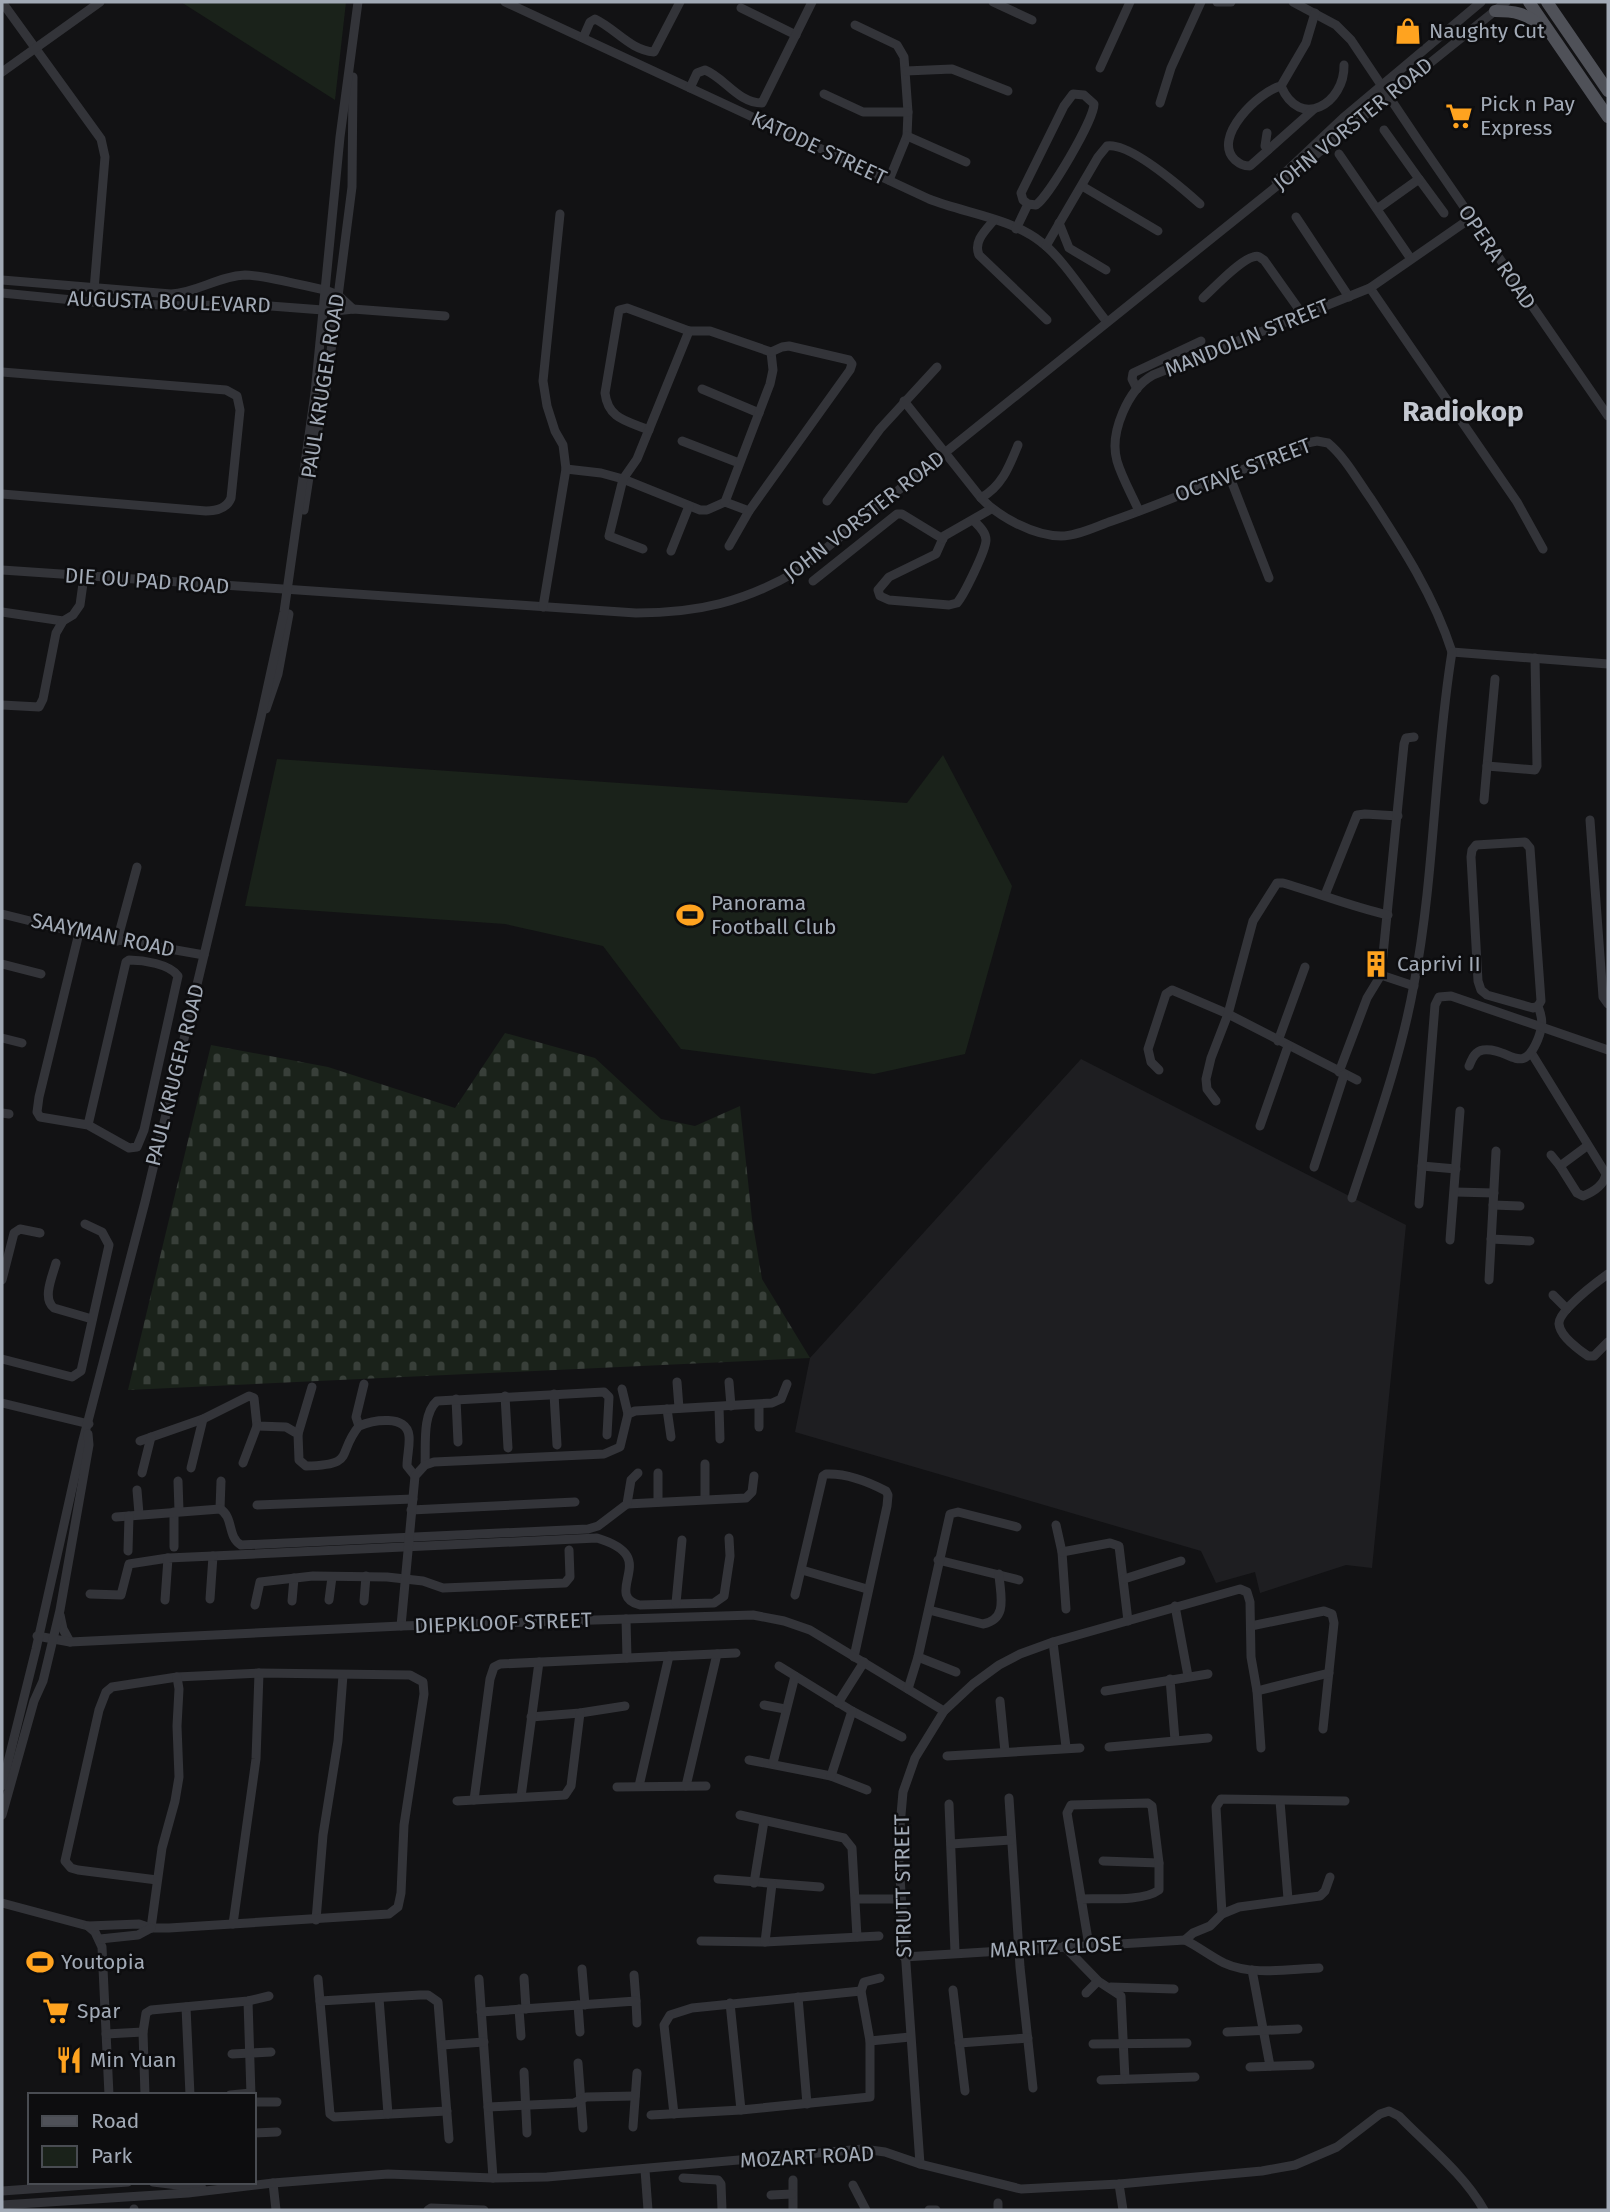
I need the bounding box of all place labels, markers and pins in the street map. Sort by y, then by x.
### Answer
shop icon: Naughty Cut [1393,16,1423,46]
place label: Naughty Cut [1429,18,1545,44]
place label: Pick n Pay Express [1480,91,1576,141]
supermarket icon: Pick n Pay Express [1444,101,1474,131]
place label: Panorama Football Club [711,890,836,940]
sports icon: Panorama Football Club [675,900,705,930]
building icon: Caprivi II [1361,949,1391,979]
place label: Caprivi II [1397,951,1481,977]
sports icon: Youtopia [25,1947,55,1977]
place label: Youtopia [61,1949,145,1975]
supermarket icon: Spar [41,1996,71,2026]
place label: Spar [77,1998,120,2024]
restaurant icon: Min Yuan [54,2045,84,2075]
place label: Min Yuan [90,2047,177,2073]

